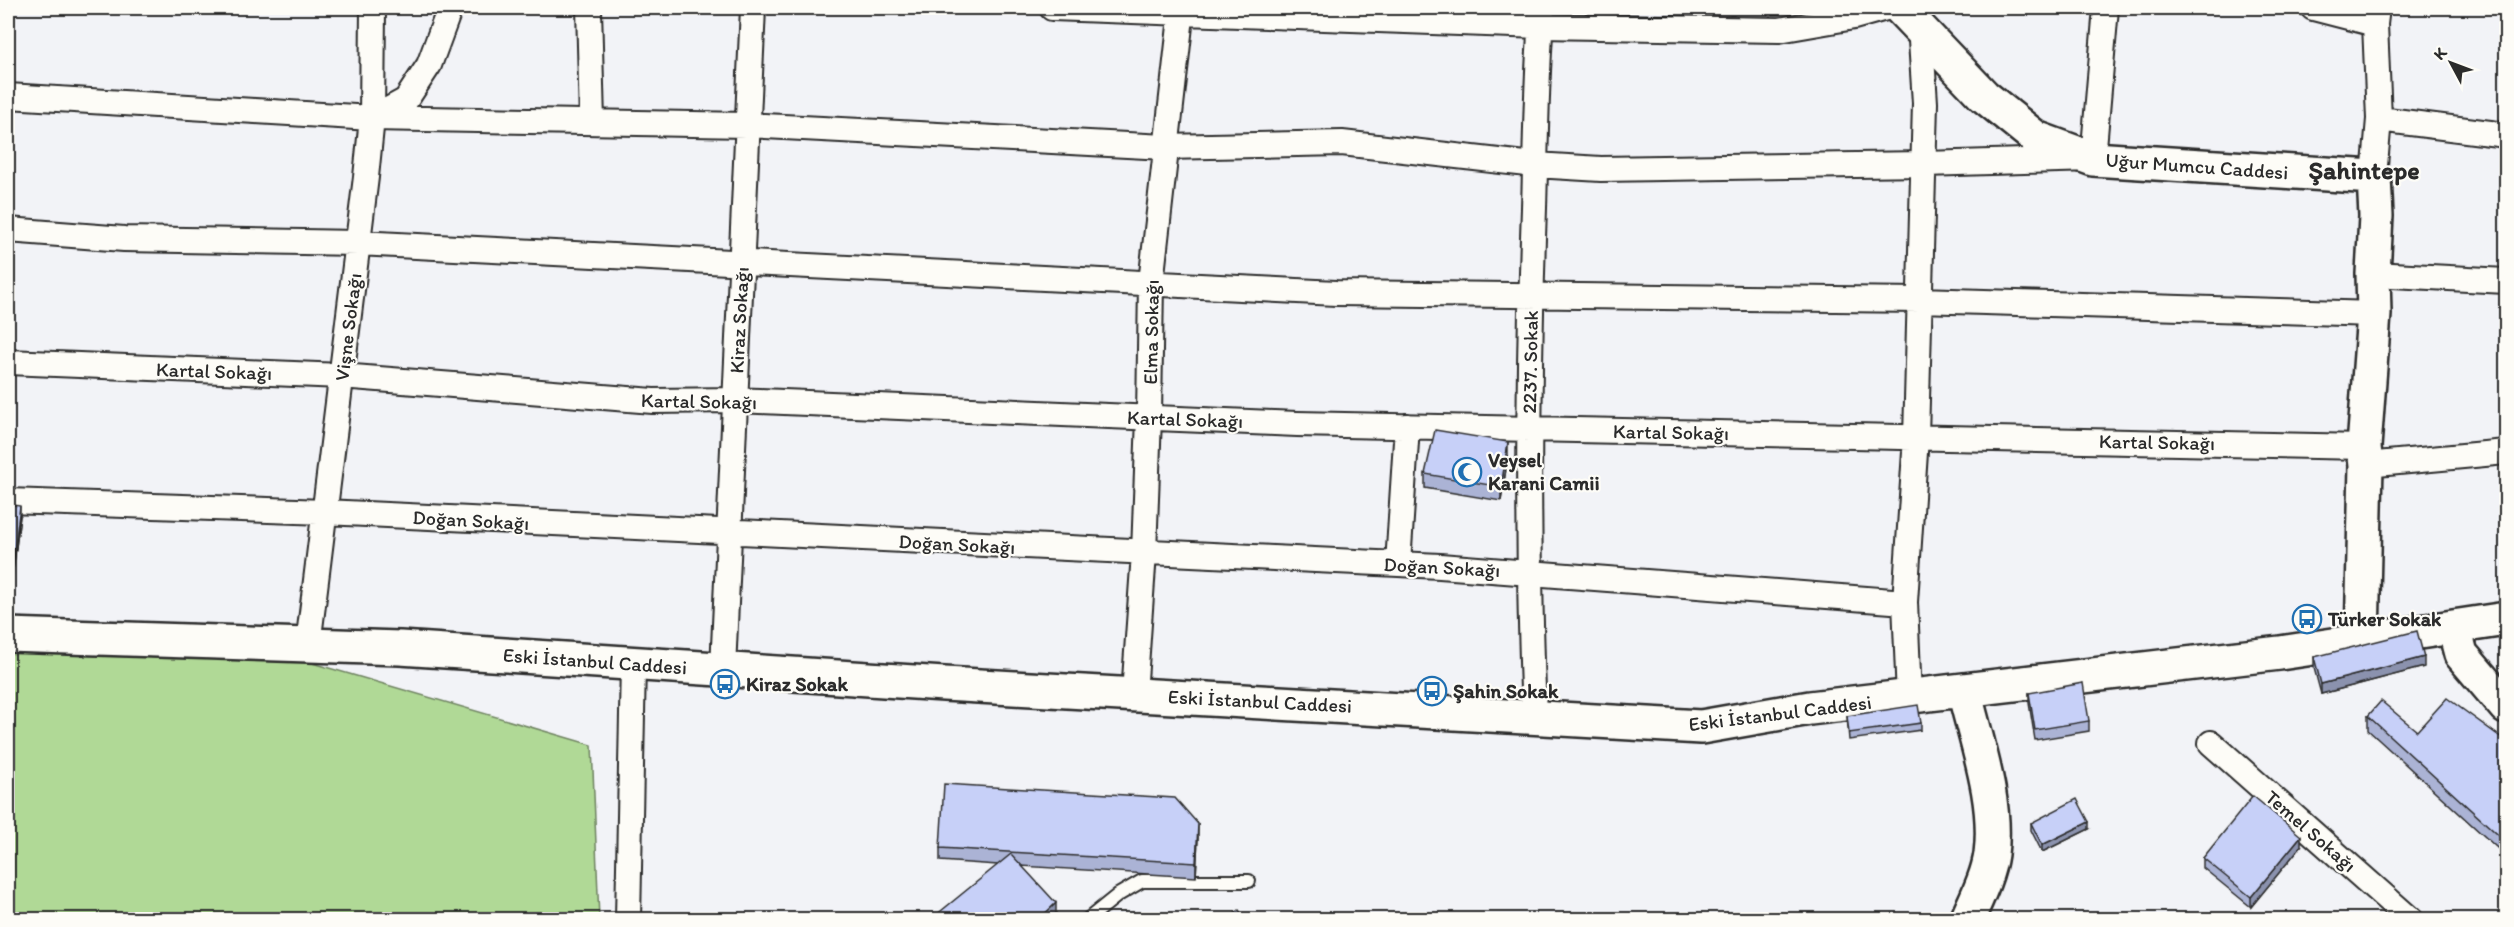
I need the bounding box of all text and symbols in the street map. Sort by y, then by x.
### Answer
north arrow [2421,33,2481,93]
text: K [2430,43,2451,64]
street label: Uğur Mumcu Caddesi [2105,148,2289,184]
district label: Şahintepe [2308,154,2420,186]
street label: Kiraz Sokağı [724,266,754,374]
street label: Vişne Sokağı [329,272,367,382]
street label: Elma Sokağı [1138,279,1164,385]
street label: 2237. Sokak [1517,310,1543,414]
street label: Kartal Sokağı [156,357,272,385]
street label: Kartal Sokağı [641,388,757,414]
street label: Kartal Sokağı [1127,405,1243,433]
street label: Kartal Sokağı [1613,419,1729,445]
street label: Kartal Sokağı [2099,429,2215,455]
place label: Veysel Karani Camii [1488,448,1600,495]
mosque icon: Veysel Karani Camii [1451,456,1483,488]
street label: Doğan Sokağı [412,505,530,535]
street label: Doğan Sokağı [898,529,1016,559]
street label: Doğan Sokağı [1383,552,1501,582]
bus stop icon: Türker Sokak [2291,603,2323,635]
place label: Türker Sokak [2327,607,2442,631]
street label: Eski İstanbul Caddesi [502,643,688,679]
bus stop icon: Kiraz Sokak [709,668,741,700]
place label: Kiraz Sokak [746,672,848,696]
bus stop icon: Şahin Sokak [1416,675,1448,707]
place label: Şahin Sokak [1453,679,1559,704]
street label: Eski İstanbul Caddesi [1167,684,1353,718]
street label: Eski İstanbul Caddesi [1687,690,1873,736]
street label: Temel Sokağı [2261,785,2361,877]

